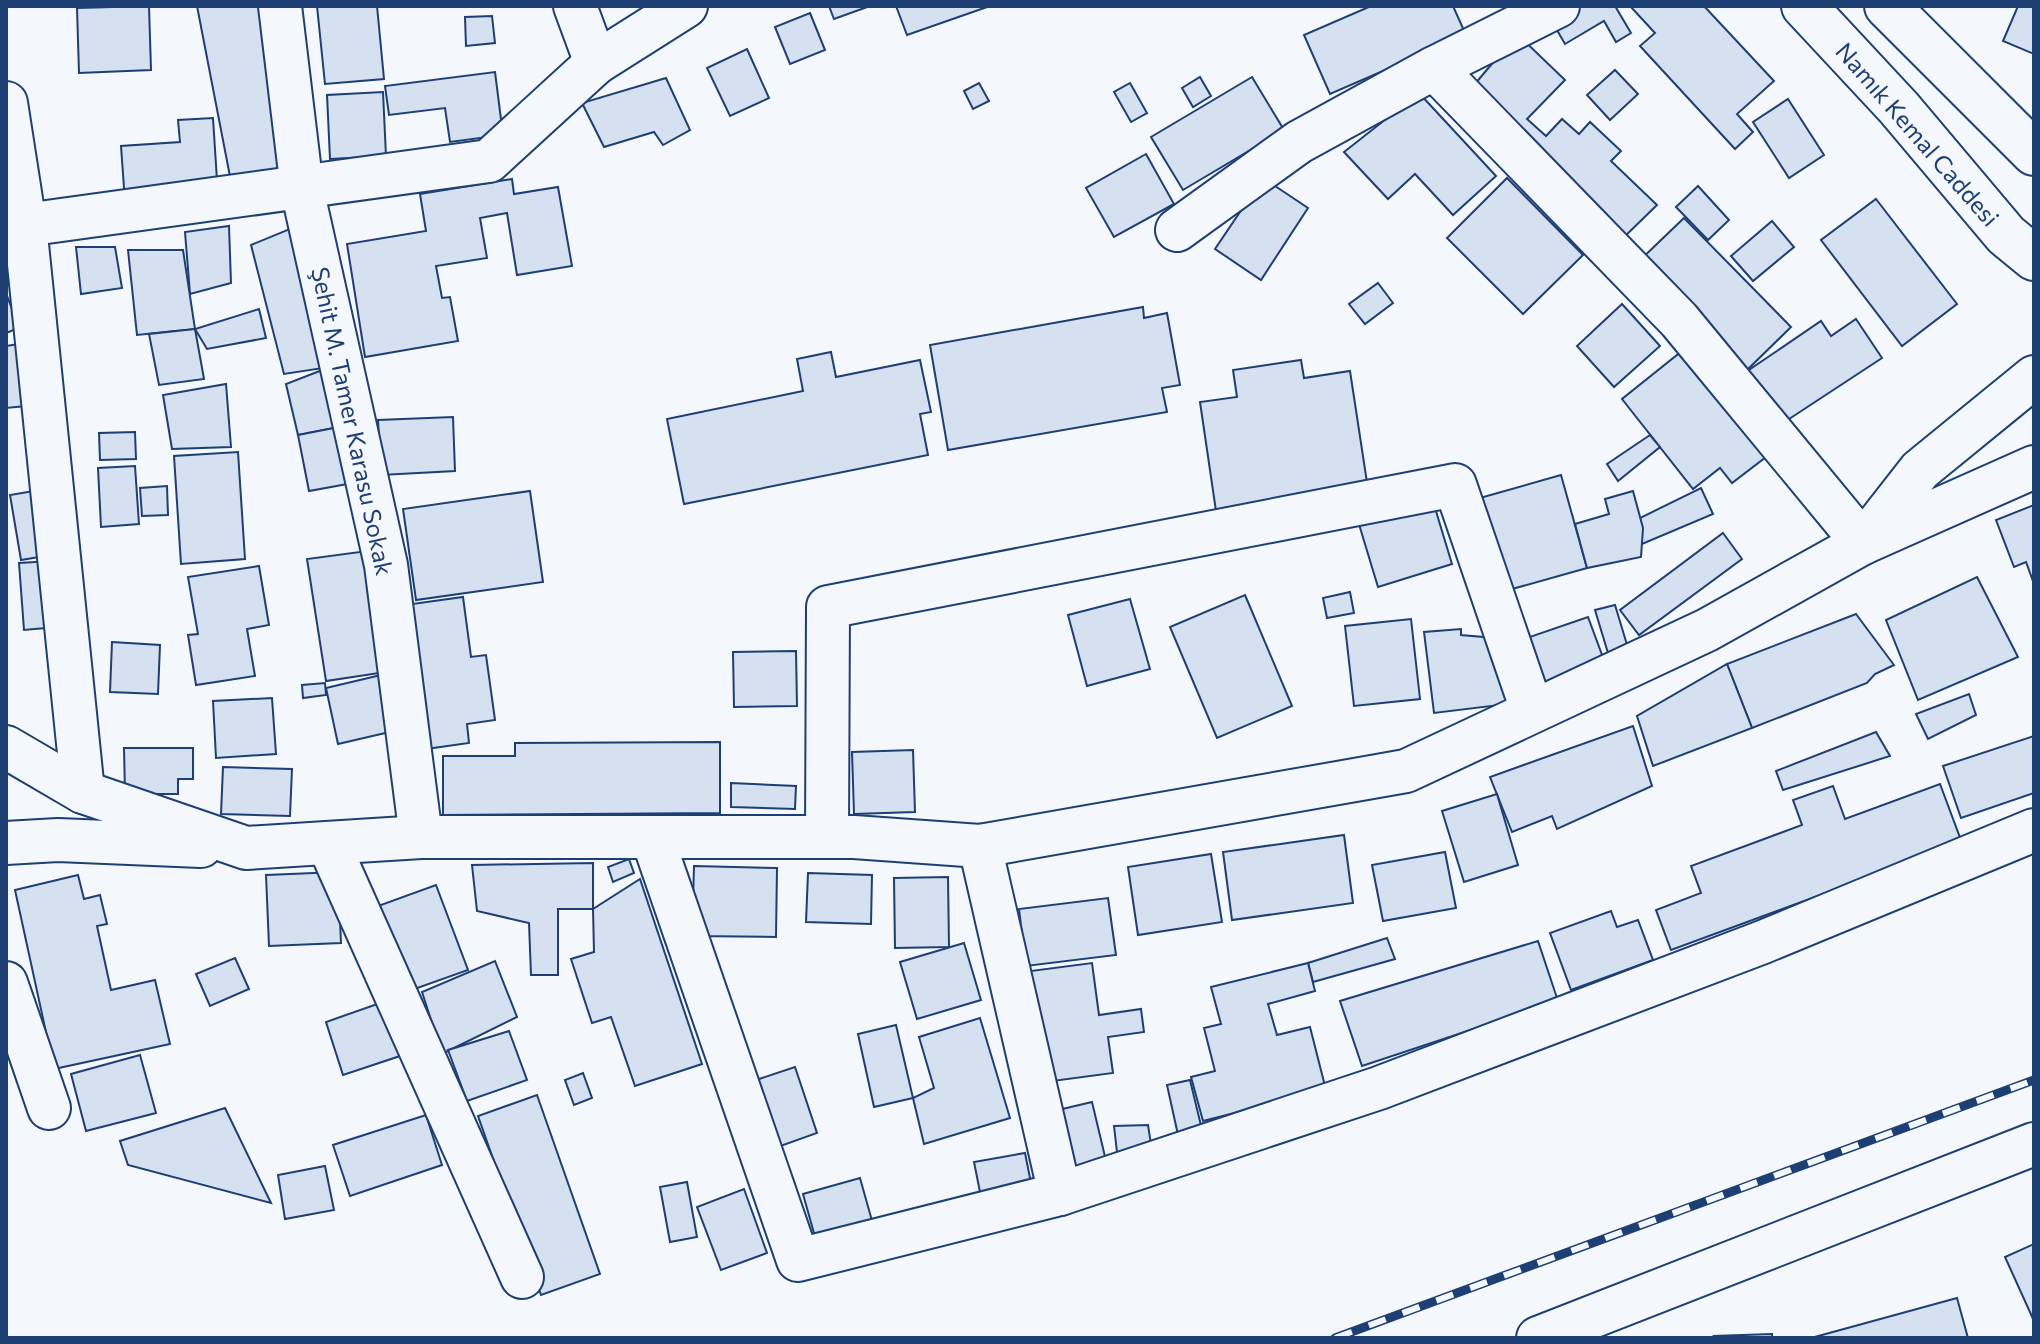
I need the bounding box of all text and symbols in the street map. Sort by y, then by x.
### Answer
street label: Namık Kemal Caddesi [1830,36,2006,232]
street label: Şehit M. Tamer Karasu Sokak [306,264,400,578]

